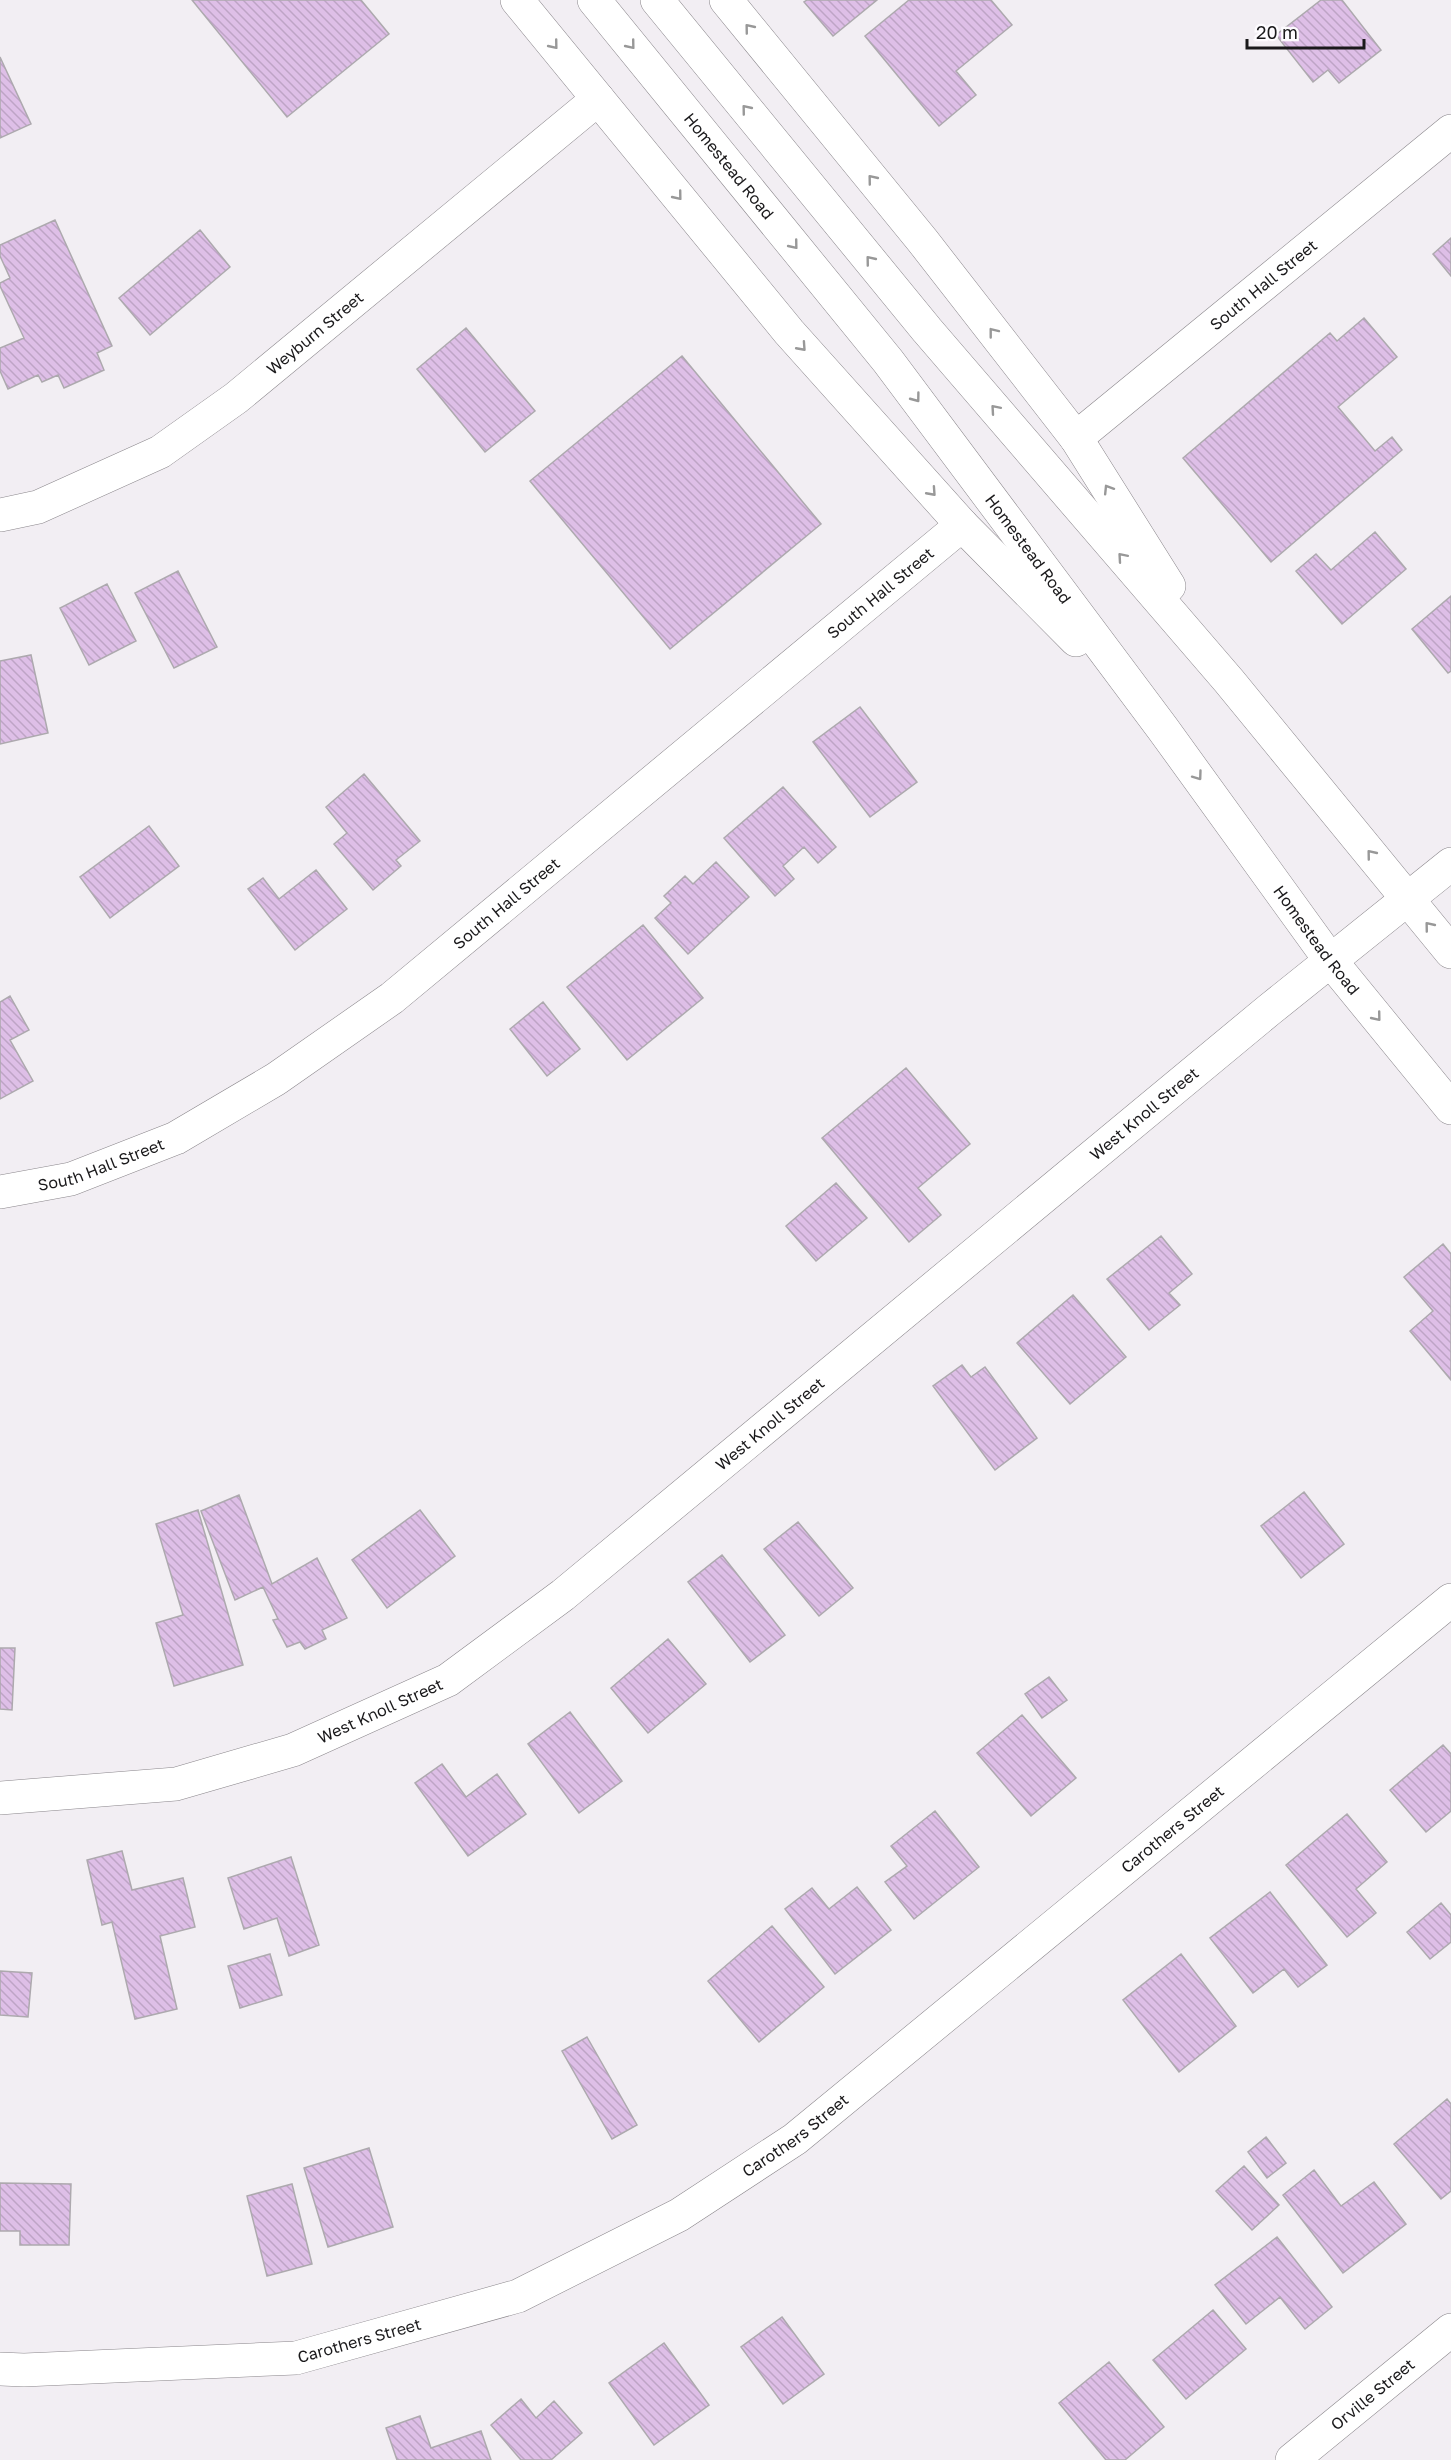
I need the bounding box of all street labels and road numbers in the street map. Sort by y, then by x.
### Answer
street label: Homestead Road [680,109,778,223]
street label: South Hall Street [1206,235,1321,334]
street label: Weyburn Street [262,287,367,379]
street label: Homestead Road [981,490,1076,607]
street label: South Hall Street [823,543,938,643]
street label: South Hall Street [449,853,564,953]
street label: Homestead Road [1269,881,1364,999]
street label: West Knoll Street [1086,1063,1202,1164]
street label: South Hall Street [36,1134,167,1195]
street label: West Knoll Street [711,1373,828,1474]
street label: West Knoll Street [314,1674,446,1748]
street label: Carothers Street [1117,1781,1228,1877]
street label: Carothers Street [738,2089,852,2181]
street label: Carothers Street [295,2314,423,2367]
street label: Orville Street [1326,2354,1419,2434]

